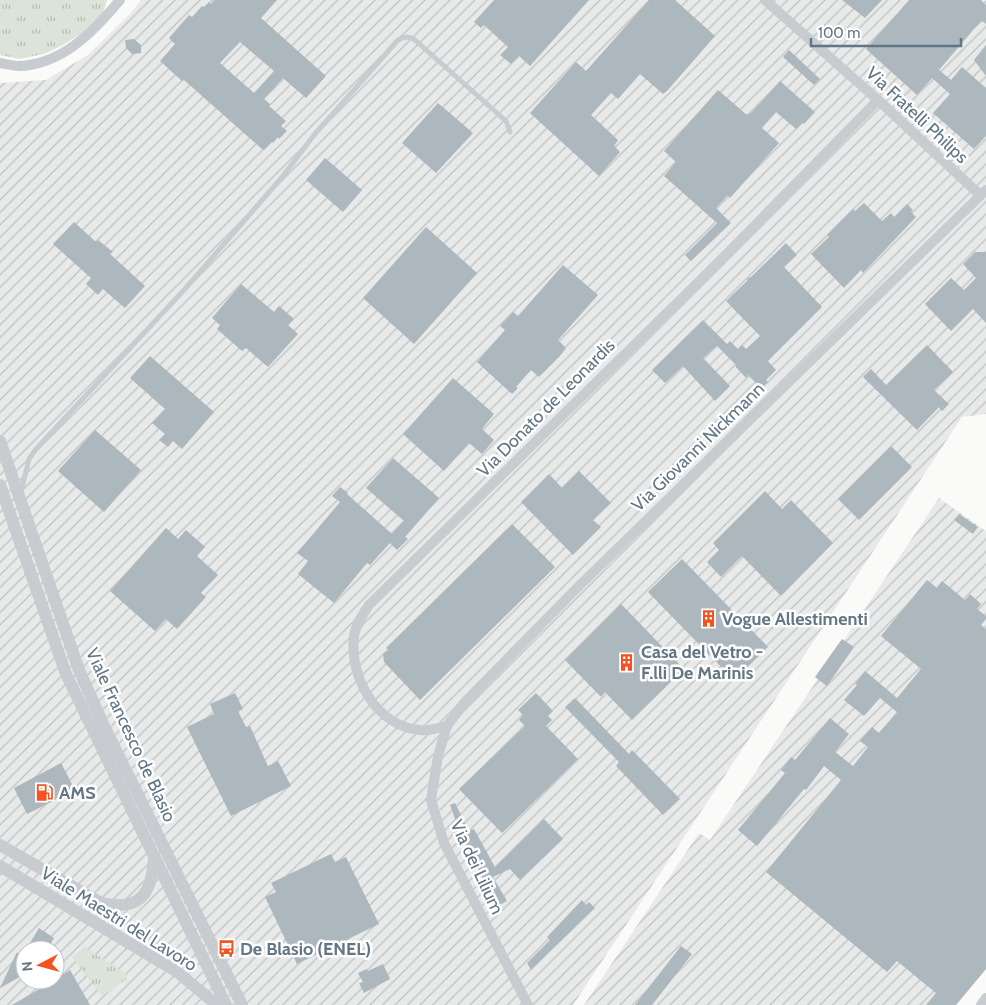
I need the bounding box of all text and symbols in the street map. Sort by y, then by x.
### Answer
scale bar [811,15,961,47]
text: 100 m [818,24,860,42]
street label: Via Fratelli Philips [861,62,973,168]
street label: Via Donato de Leonardis [472,334,620,482]
street label: Via Giovanni Nickmann [627,378,769,516]
place label: Vogue Allestimenti [722,608,868,630]
building icon: Vogue Allestimenti [698,609,718,629]
place label: Casa del Vetro - F.lli De Marinis [641,641,763,684]
street label: Viale Francesco de Blasio [81,645,181,825]
building icon: Casa del Vetro - F.lli De Marinis [617,652,637,672]
place label: AMS [59,782,96,804]
fuel station icon: AMS [35,783,55,803]
street label: Via dei Lilium [446,816,508,918]
street label: Viale Maestri del Lavoro [37,862,201,976]
place label: De Blasio (ENEL) [240,938,371,960]
bus stop icon: De Blasio (ENEL) [216,939,236,959]
north arrow [15,940,65,990]
text: N [18,960,37,972]

